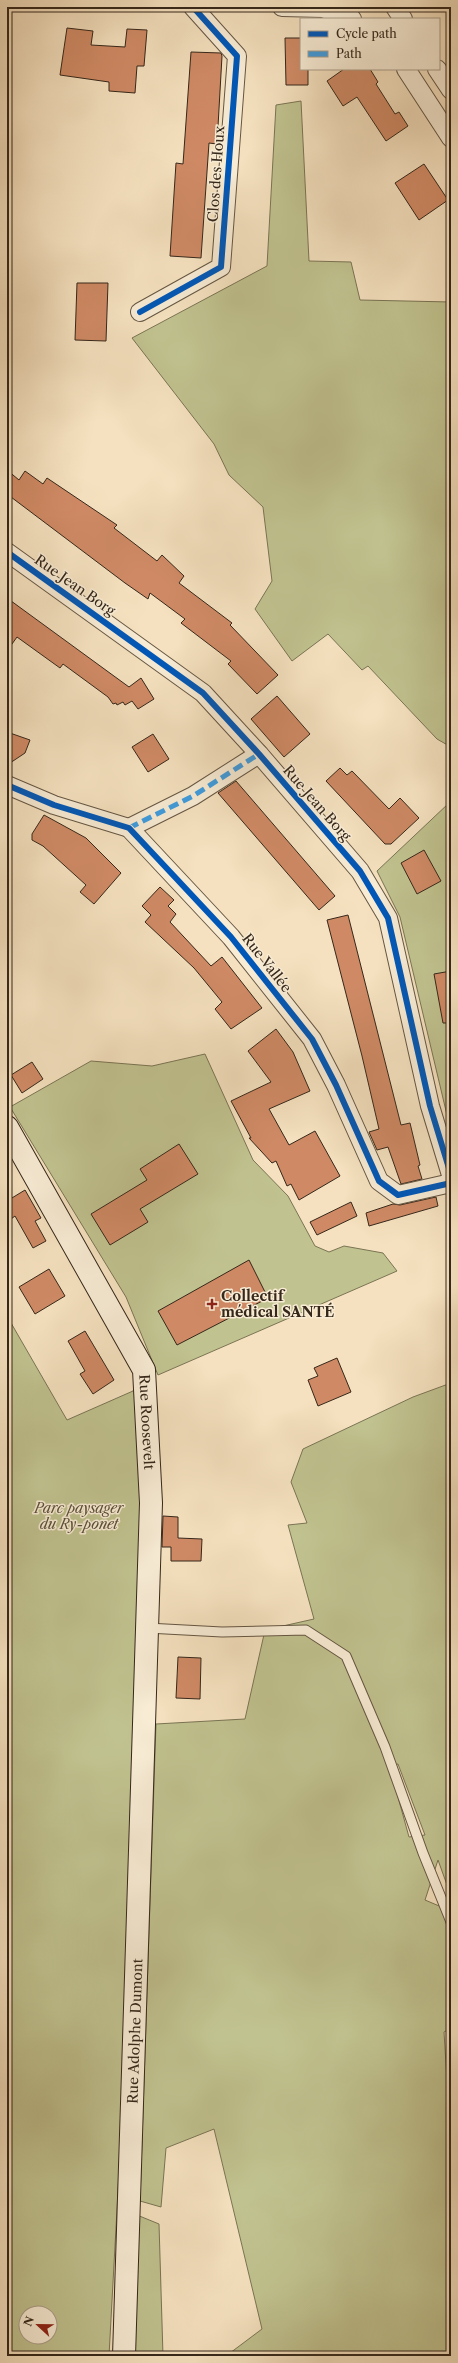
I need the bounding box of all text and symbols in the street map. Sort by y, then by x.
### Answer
legend [300,18,440,70]
text: Cycle path [336,26,397,41]
text: Path [336,46,362,61]
street label: Clos des Houx [204,124,228,223]
street label: Rue Jean Borg [31,551,119,620]
street label: Rue Jean Borg [279,761,355,845]
street label: Rue Vallée [238,930,296,996]
place label: Collectif médical SANTÉ [221,1287,334,1321]
marker: Collectif médical SANTÉ [206,1298,218,1310]
street label: Rue Roosevelt [135,1374,158,1470]
park label: Parc paysager du Ry-ponet [33,1499,125,1533]
street label: Rue Adolphe Dumont [123,1958,147,2104]
north arrow [18,2305,58,2345]
text: N [20,2314,37,2328]

